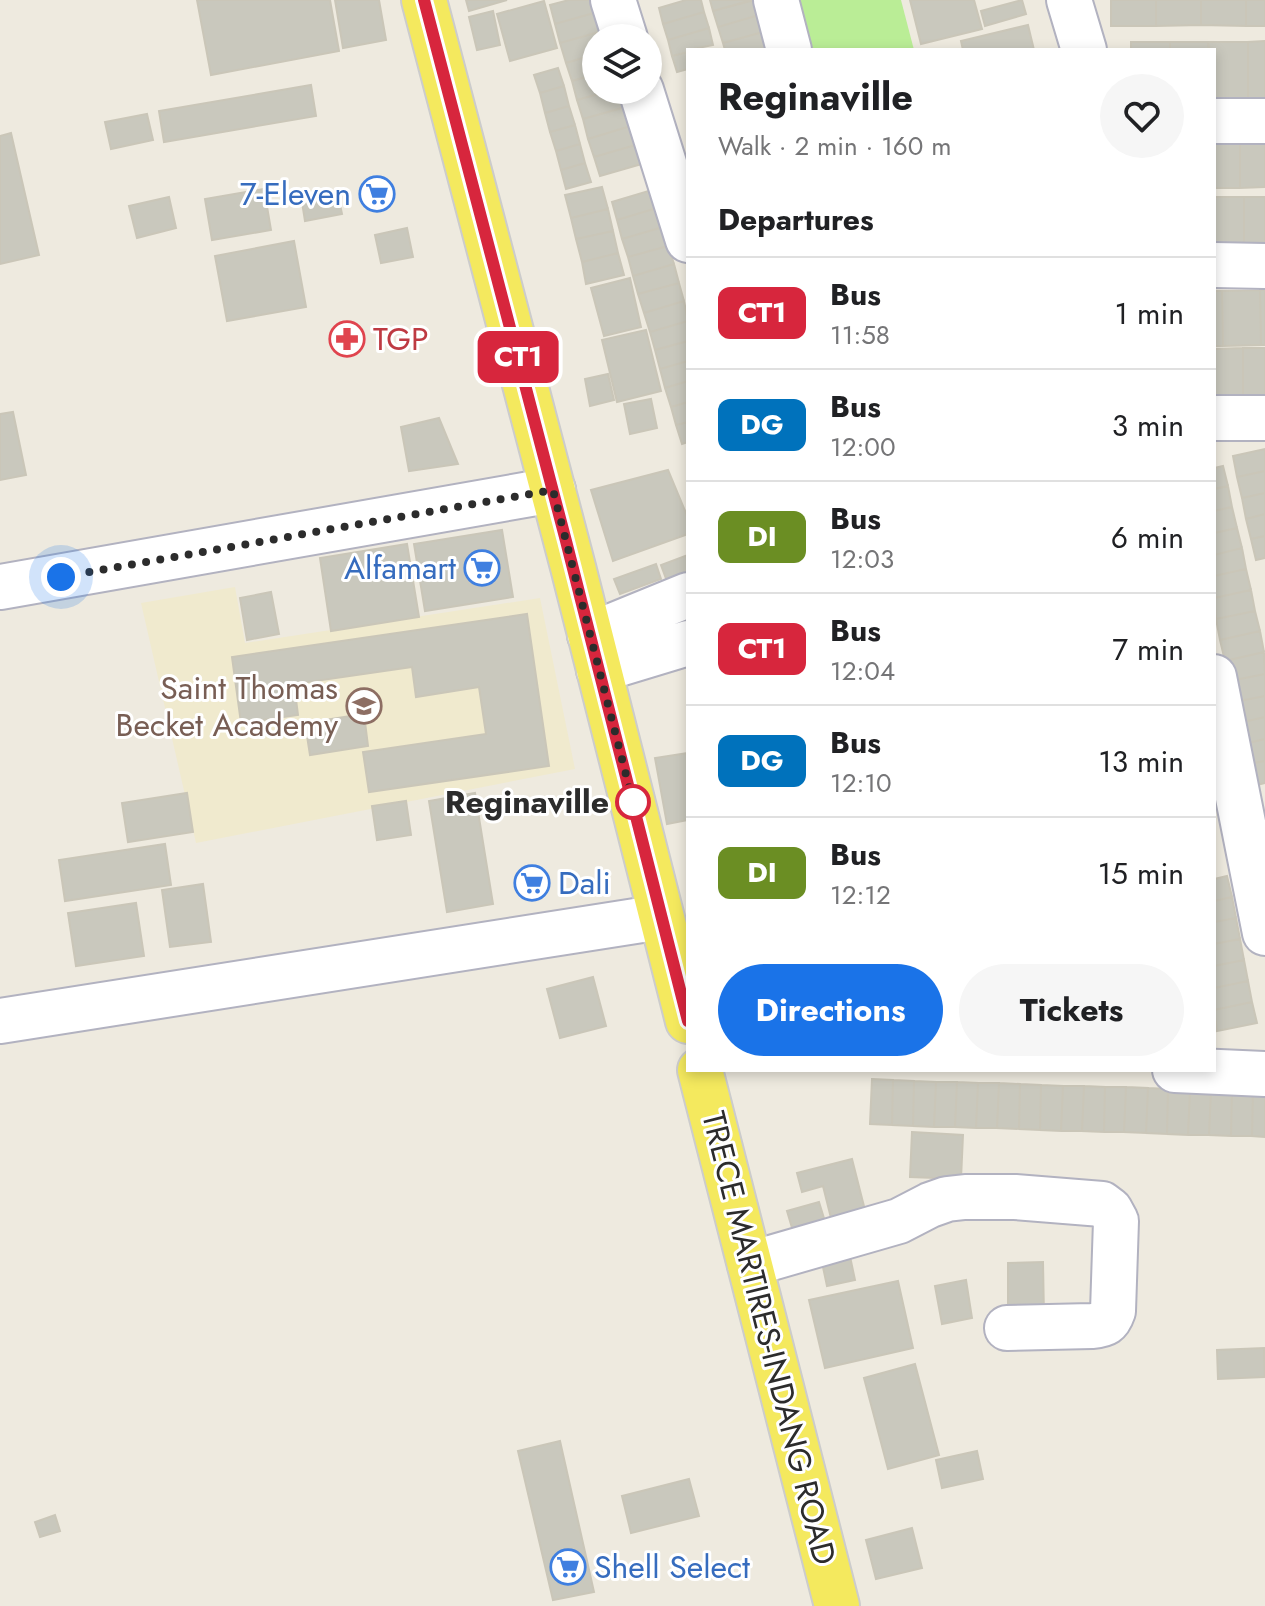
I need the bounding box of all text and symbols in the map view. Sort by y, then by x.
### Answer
map controls [582,24,662,104]
button: layers [582,24,662,104]
text: Reginaville [718,69,913,124]
button: heart [1100,74,1184,158]
text: Walk · 2 min · 160 m [718,127,952,165]
place label: 7-Eleven [240,171,351,217]
supermarket icon: 7-Eleven [358,175,396,213]
text: Departures [718,198,874,241]
text: Bus [830,273,881,316]
text: CT1 [738,292,786,333]
text: 1 min [1115,292,1184,335]
place label: TGP [373,316,429,362]
text: 11:58 [830,316,890,354]
pharmacy icon: TGP [328,320,366,358]
line badge: CT1 [472,331,564,383]
text: CT1 [494,336,542,377]
text: Bus [830,385,881,428]
text: DG [740,404,784,445]
text: 3 min [1112,404,1184,447]
text: 12:00 [830,428,896,466]
text: Bus [830,497,881,540]
text: DI [747,516,777,557]
text: 6 min [1111,516,1184,559]
text: 12:03 [830,540,894,578]
place label: Alfamart [344,545,456,591]
supermarket icon: Alfamart [463,549,501,587]
your location [41,557,81,597]
text: Bus [830,609,881,652]
text: CT1 [738,628,786,669]
text: 7 min [1112,628,1184,671]
text: 12:04 [830,652,895,690]
place label: Saint Thomas Becket Academy [116,665,339,748]
school or university icon: Saint Thomas Becket Academy [345,687,383,725]
text: Bus [830,721,881,764]
text: DG [740,740,784,781]
text: 13 min [1098,740,1184,783]
text: 12:10 [830,764,892,802]
place label: Reginaville [445,779,609,825]
marker: Reginaville [616,785,650,819]
text: Bus [830,833,881,876]
text: DI [747,852,777,893]
text: 15 min [1098,852,1184,895]
place label: Dali [558,860,611,906]
supermarket icon: Dali [513,864,551,902]
text: 12:12 [830,876,891,914]
button: Directions [718,964,943,1056]
button: Tickets [959,964,1184,1056]
street label: TRECE MARTIRES-INDANG ROAD [690,1106,848,1570]
place label: Shell Select [594,1544,750,1590]
supermarket icon: Shell Select [549,1548,587,1586]

